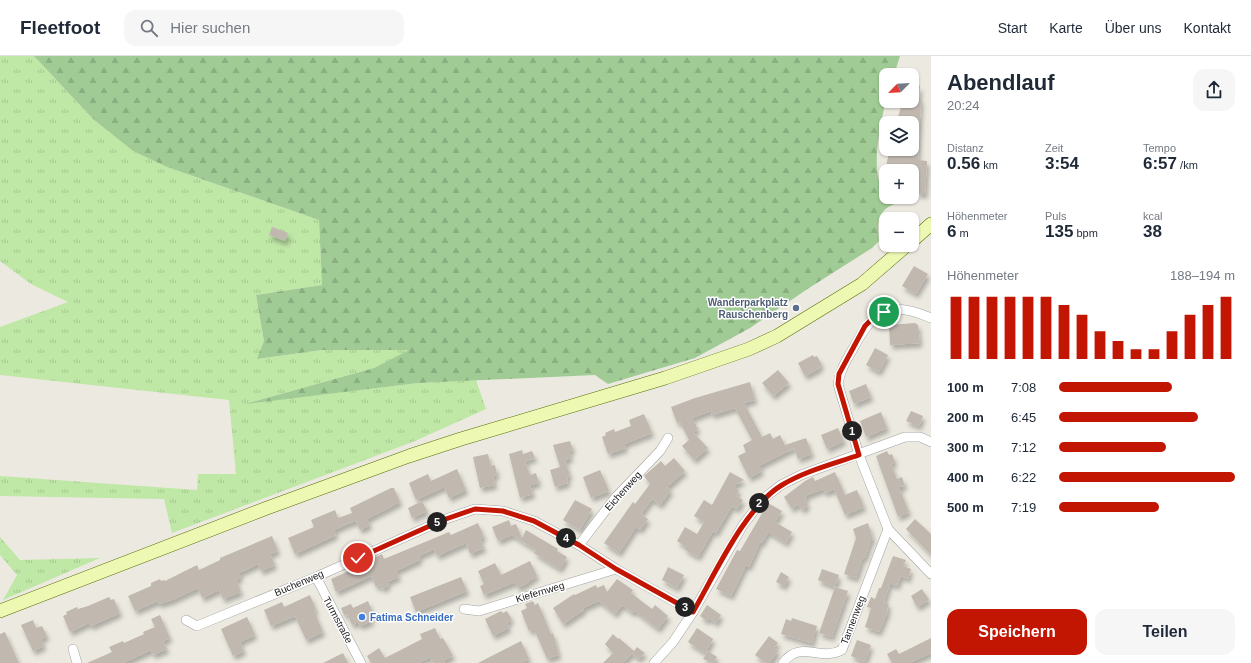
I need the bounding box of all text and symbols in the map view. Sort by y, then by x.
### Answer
search box [124,10,404,46]
text: Fleetfoot [20,17,100,38]
icon: search [138,17,160,39]
text: Hier suchen [170,19,250,36]
text: Start [998,20,1027,36]
text: Karte [1049,20,1083,36]
text: Über uns [1105,20,1162,36]
text: Kontakt [1184,20,1231,36]
north arrow [879,68,919,108]
map controls [879,68,919,252]
button: share [1193,69,1235,111]
text: Abendlauf [947,70,1055,95]
text: 20:24 [947,98,980,113]
button: layers [879,116,919,156]
text: Distanz [947,142,984,154]
text: Zeit [1045,142,1063,154]
text: Tempo [1143,142,1176,154]
text: 0.56 [947,154,980,173]
text: 3:54 [1045,154,1079,173]
text: 6:57 [1143,154,1177,173]
text: km [980,159,998,171]
text: /km [1177,159,1198,171]
button: + [879,164,919,204]
text: Höhenmeter [947,210,1008,222]
text: Puls [1045,210,1066,222]
text: kcal [1143,210,1163,222]
button: − [879,212,919,252]
text: 6 [947,222,956,241]
text: 135 [1045,222,1073,241]
text: 38 [1143,222,1162,241]
text: m [956,227,969,239]
text: bpm [1073,227,1098,239]
text: Höhenmeter [947,268,1019,283]
text: 188–194 m [1170,268,1235,283]
pin [867,295,901,329]
place label: Wanderparkplatz Rauschenberg [708,297,788,320]
icon: arrive [873,301,895,323]
marker: Wanderparkplatz Rauschenberg [791,303,801,313]
text: 100 m [947,380,984,395]
text: 7:08 [1011,380,1036,395]
text: 200 m [947,410,984,425]
text: 6:45 [1011,410,1036,425]
pin: 1 [842,421,862,441]
text: 1 [849,425,855,437]
text: 300 m [947,440,984,455]
text: 7:12 [1011,440,1036,455]
street label: Eichenweg [603,469,643,513]
text: 400 m [947,470,984,485]
text: 6:22 [1011,470,1036,485]
pin: 2 [749,493,769,513]
text: 2 [756,497,762,509]
text: 500 m [947,500,984,515]
text: 7:19 [1011,500,1036,515]
pin: 5 [427,512,447,532]
text: 5 [434,516,440,528]
pin: 4 [556,528,576,548]
text: 4 [563,532,569,544]
pin [341,541,375,575]
icon: check [347,547,369,569]
street label: Buchenweg [273,568,325,598]
street label: Kiefernweg [514,579,566,605]
street label: Tannenweg [839,594,867,646]
street label: Turmstraße [321,595,355,646]
pin: 3 [675,597,695,617]
text: 3 [682,601,688,613]
button: Speichern [947,609,1087,655]
button: Teilen [1095,609,1235,655]
marker: Fatima Schneider [357,612,367,622]
place label: Fatima Schneider [370,612,453,623]

